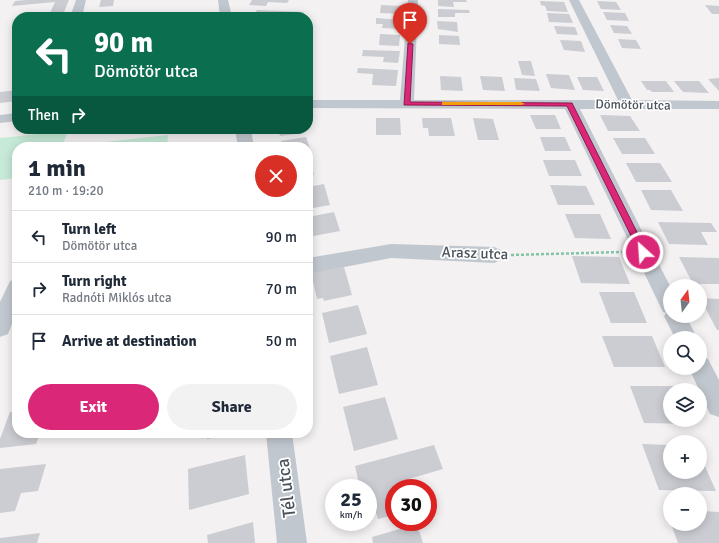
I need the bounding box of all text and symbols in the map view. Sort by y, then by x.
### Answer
pin [393,3,427,44]
icon: arrive [399,9,421,31]
text: 90 m [94,26,153,60]
icon: left [28,28,80,80]
text: Dömötör utca [94,60,198,82]
street label: Dömötör utca [595,96,671,114]
icon: right [67,104,89,126]
text: Then [28,106,59,124]
text: 1 min [28,153,86,183]
button: close [255,155,297,197]
text: 210 m · 19:20 [28,183,104,199]
text: Turn left [62,220,116,238]
icon: left [28,226,50,248]
text: 90 m [266,228,297,246]
position arrow [622,231,664,273]
text: Dömötör utca [62,238,137,254]
street label: Arasz utca [441,243,509,263]
text: Turn right [62,272,127,290]
icon: right [28,278,50,300]
north arrow [663,279,707,323]
map controls [663,279,707,531]
text: 70 m [266,280,297,298]
text: Radnóti Miklós utca [62,290,172,306]
icon: arrive [28,330,50,352]
button: search [663,331,707,375]
text: Arrive at destination [62,332,197,350]
text: 50 m [266,332,297,350]
button: layers [663,383,707,427]
button: Exit [28,384,159,430]
button: Share [167,384,297,430]
button: + [663,435,707,479]
street label: Tél utca [271,457,301,519]
speed limit sign: 30 [385,479,437,531]
text: 25 [340,487,362,512]
button: − [663,487,707,531]
text: km/h [340,509,362,521]

